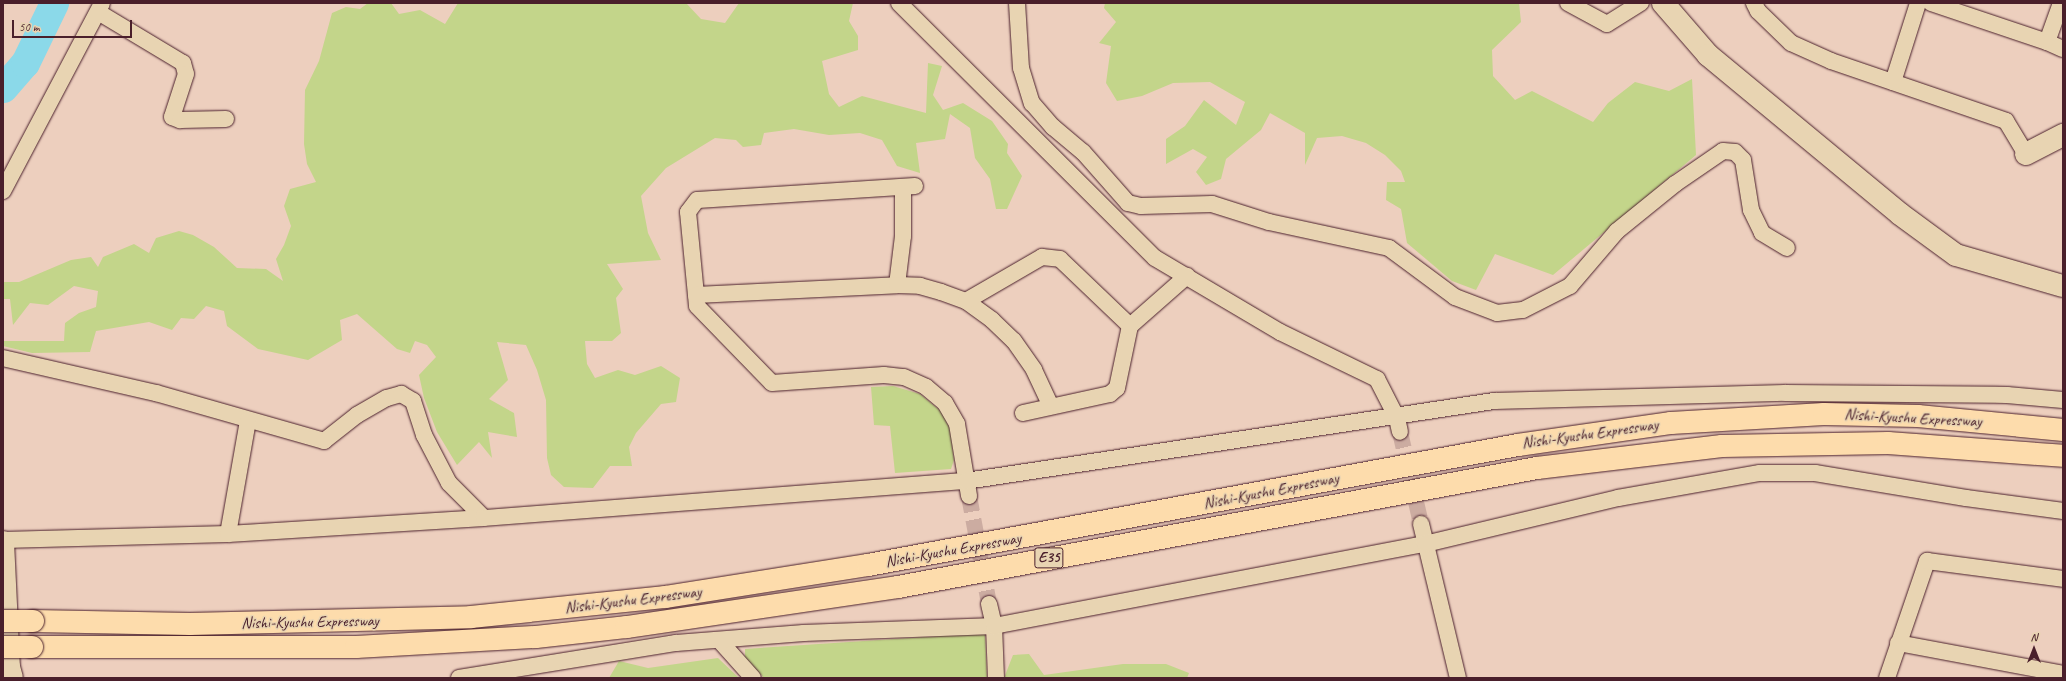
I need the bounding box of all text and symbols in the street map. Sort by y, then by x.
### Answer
scale bar [14,12,134,38]
text: 50 m [19,19,39,35]
street label: Nishi-Kyushu Expressway [1844,405,1982,431]
street label: Nishi-Kyushu Expressway [1521,415,1659,453]
street label: Nishi-Kyushu Expressway [1202,468,1340,514]
street label: Nishi-Kyushu Expressway [884,529,1022,571]
road number: E35 [1034,545,1064,571]
street label: Nishi-Kyushu Expressway [564,582,702,618]
street label: Nishi-Kyushu Expressway [241,611,379,633]
north arrow [2014,629,2054,669]
text: N [2031,630,2037,644]

